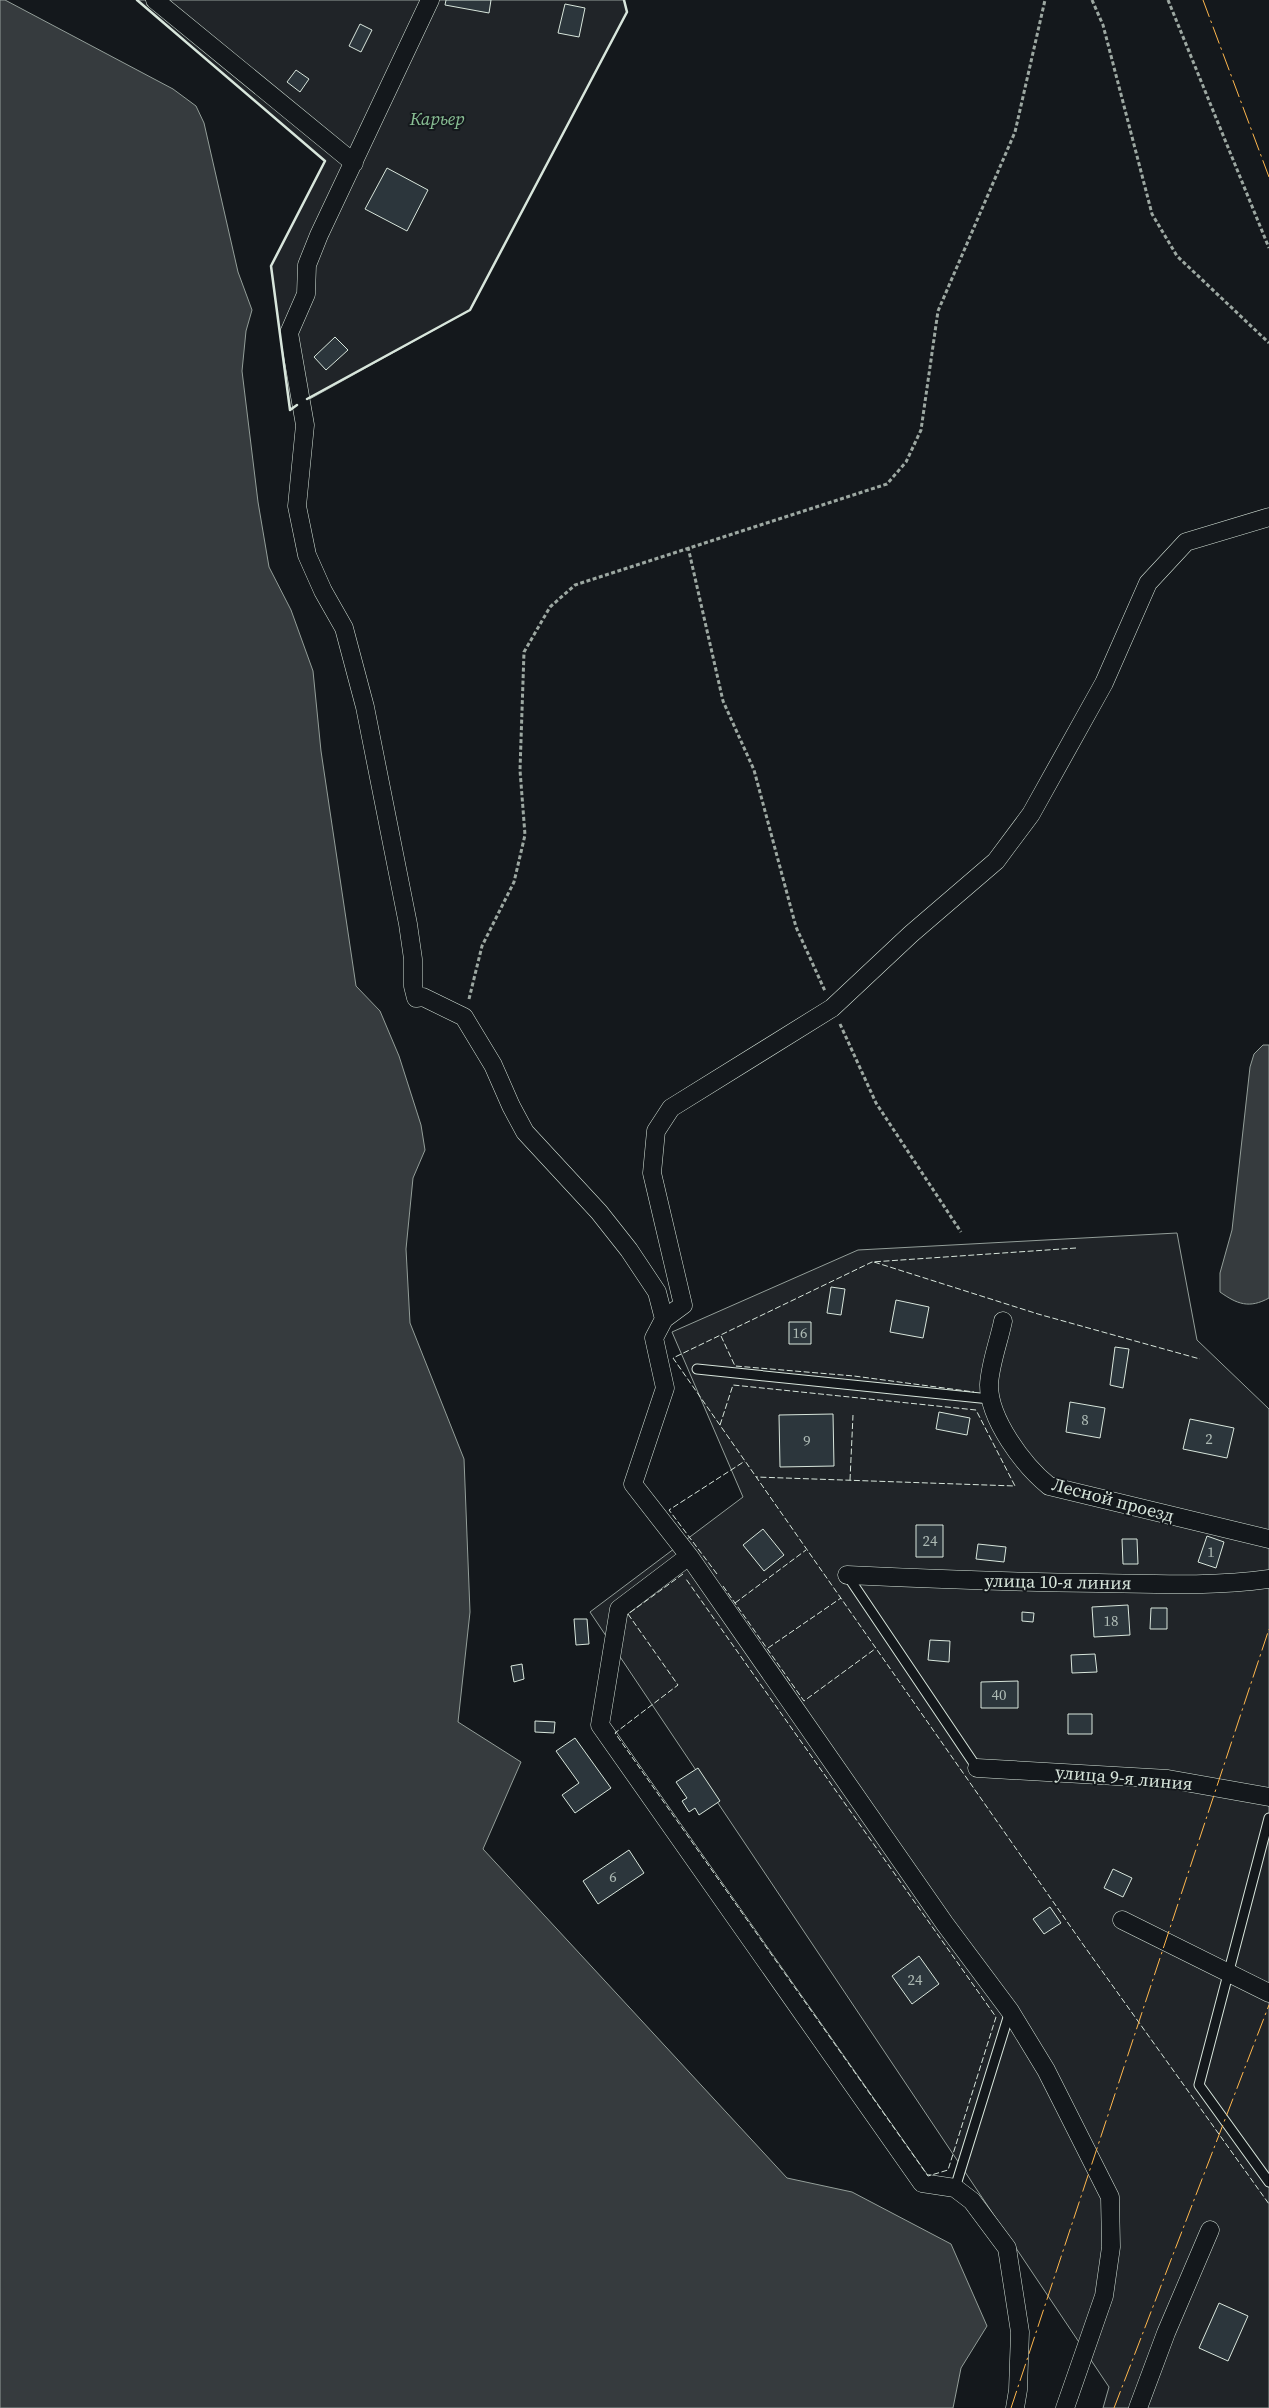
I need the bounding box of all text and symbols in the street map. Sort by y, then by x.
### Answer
park label: Карьер [409,106,464,131]
house number: 16 [792,1322,808,1343]
house number: 8 [1081,1409,1089,1430]
house number: 2 [1205,1428,1213,1449]
house number: 9 [803,1430,811,1451]
street label: Лесной проезд [1049,1471,1177,1528]
house number: 24 [922,1530,938,1551]
house number: 1 [1207,1541,1215,1562]
street label: улица 10-я линия [984,1568,1132,1595]
house number: 18 [1103,1610,1119,1631]
house number: 40 [991,1684,1007,1705]
street label: улица 9-я линия [1054,1759,1194,1796]
house number: 6 [609,1866,617,1887]
house number: 24 [907,1969,923,1990]

